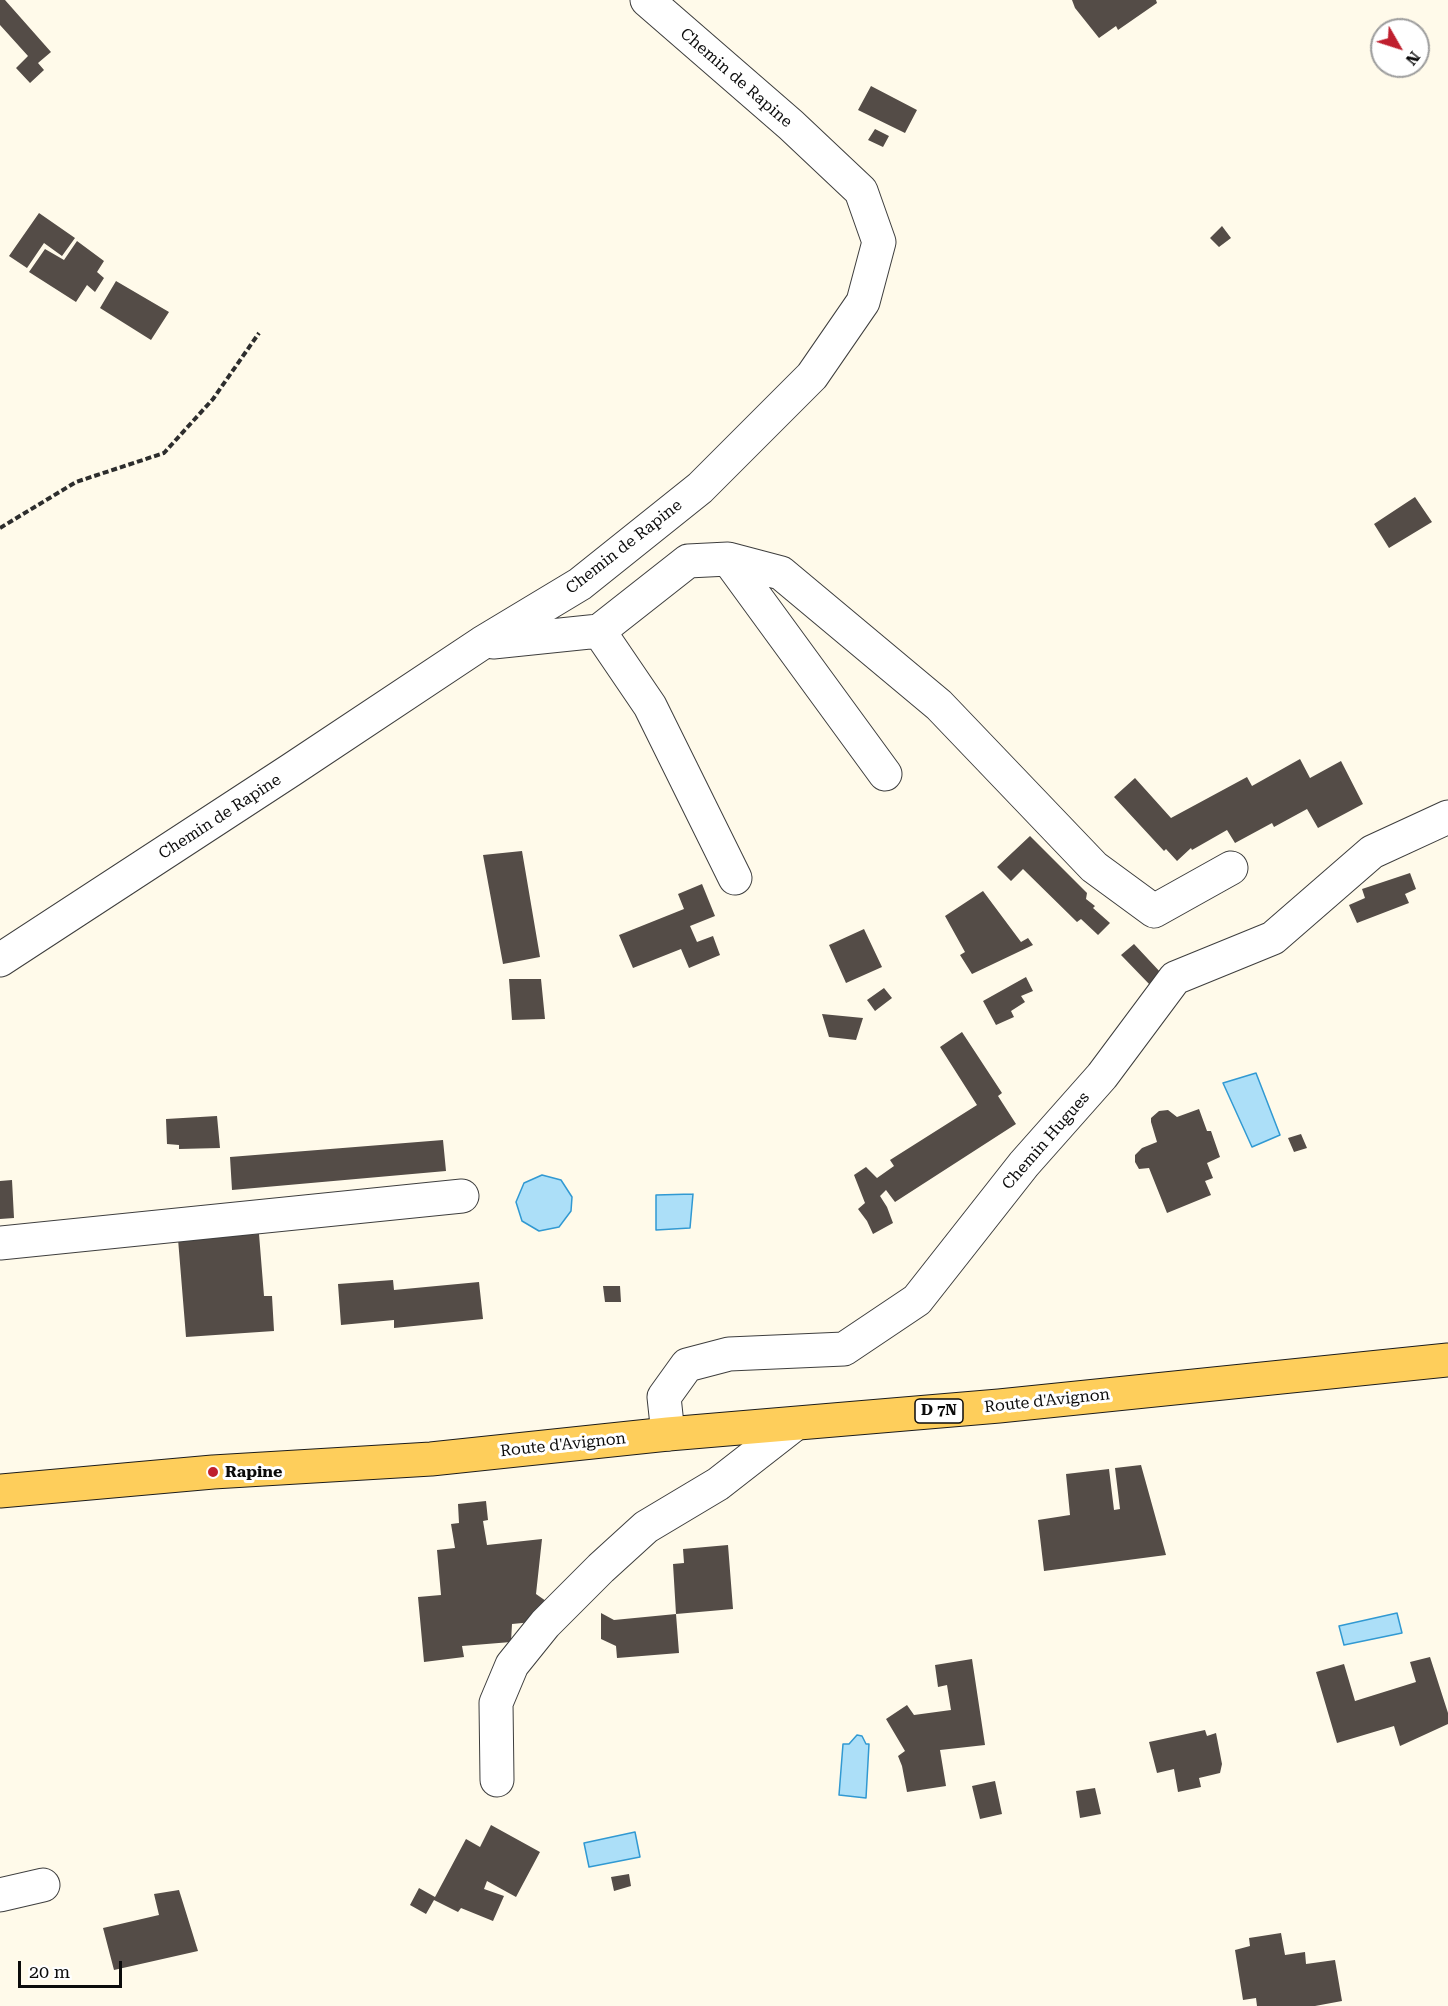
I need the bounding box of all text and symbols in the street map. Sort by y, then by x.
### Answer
north arrow [1370,18,1430,78]
street label: Chemin de Rapine [676,24,796,132]
text: N [1402,48,1424,69]
street label: Chemin de Rapine [562,496,686,598]
street label: Chemin de Rapine [155,770,285,864]
street label: Chemin Hugues [998,1088,1094,1194]
street label: Route d'Avignon [983,1385,1111,1417]
road number: D 7N [915,1399,963,1423]
street label: Route d'Avignon [499,1429,627,1461]
place label: Rapine [225,1462,282,1482]
marker: Rapine [206,1465,220,1479]
scale bar [21,1949,124,1987]
text: 20 m [29,1961,70,1982]

